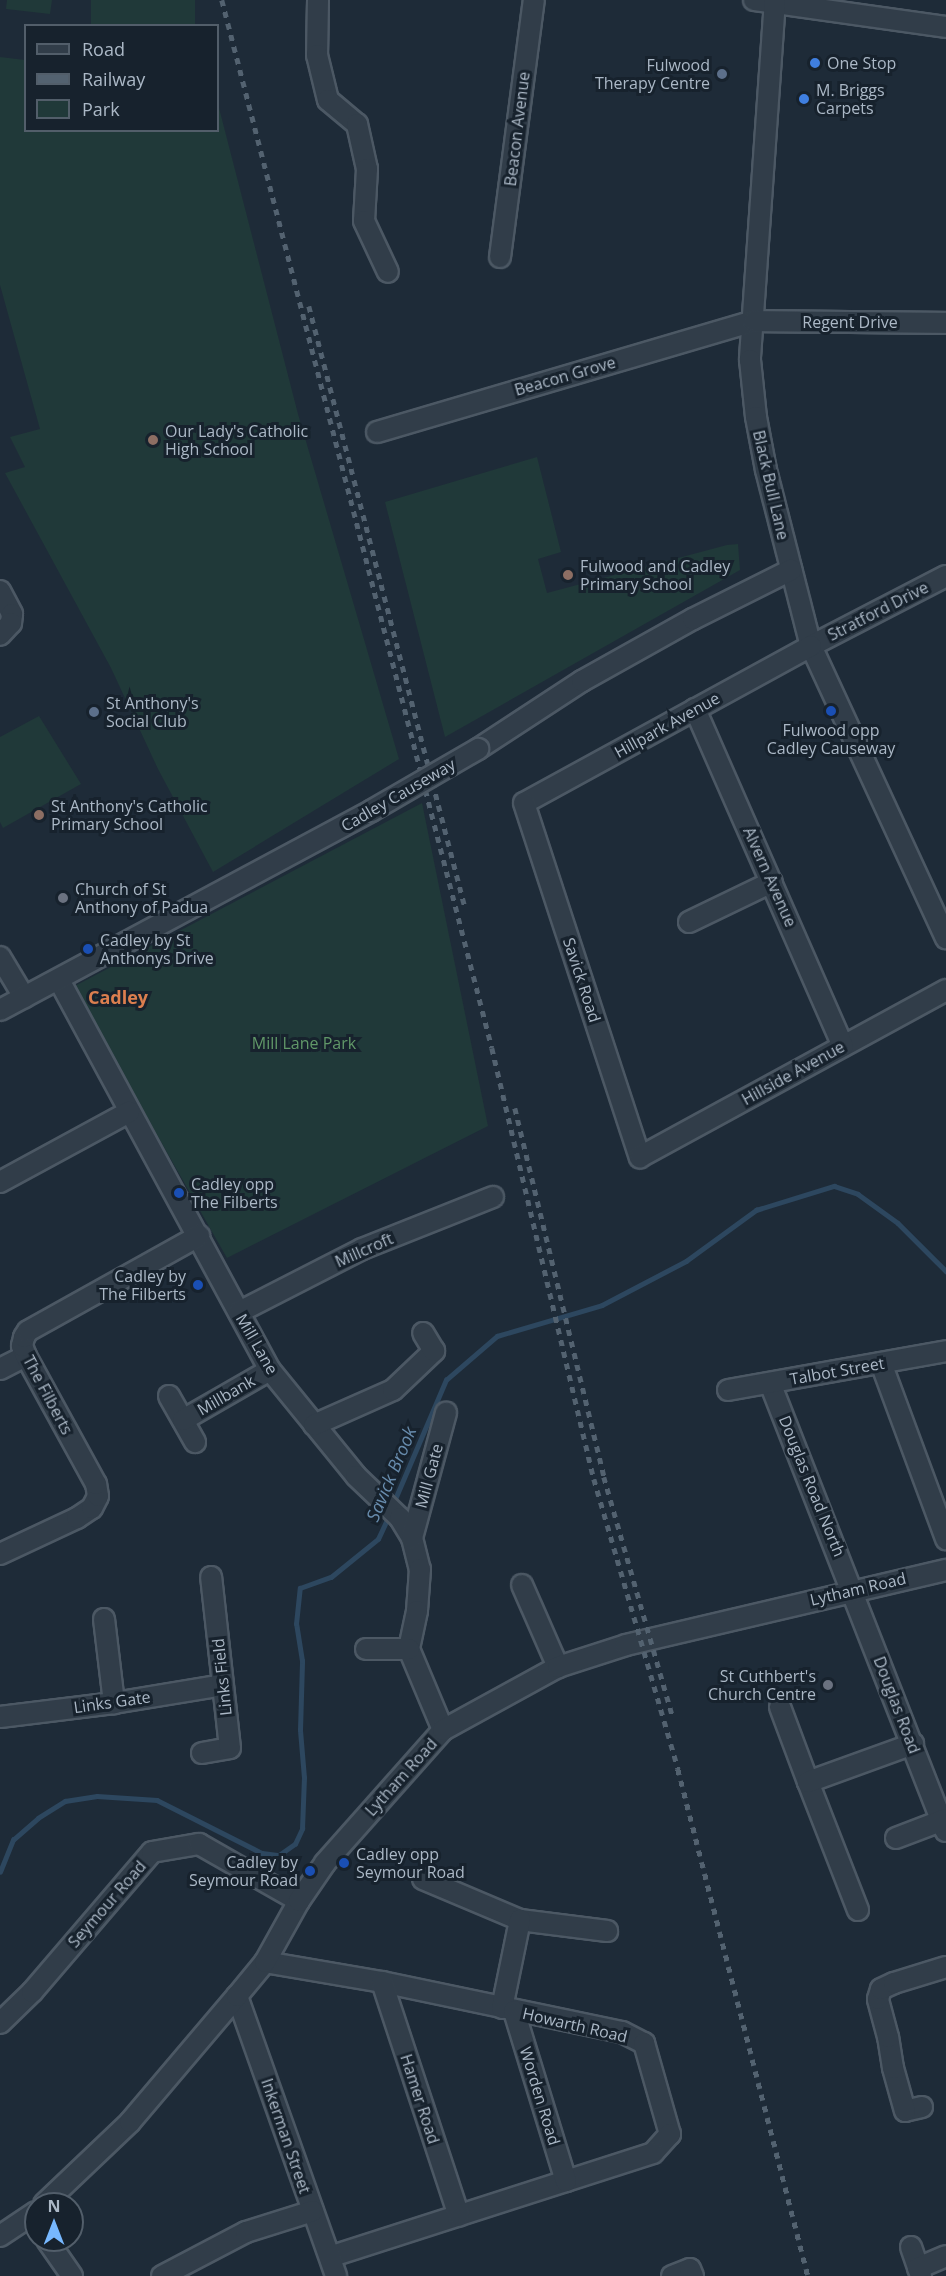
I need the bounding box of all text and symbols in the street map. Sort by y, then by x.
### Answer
legend [24,24,219,132]
text: Road [82,37,125,61]
place label: One Stop [827,53,896,73]
place label: Fulwood Therapy Centre [595,55,710,93]
marker: One Stop [808,56,822,70]
text: Railway [82,67,145,91]
marker: Fulwood Therapy Centre [715,67,729,81]
street label: Beacon Avenue [500,71,534,187]
place label: M. Briggs Carpets [816,80,885,118]
marker: M. Briggs Carpets [797,92,811,106]
text: Park [82,97,120,121]
street label: Regent Drive [802,312,898,332]
street label: Beacon Grove [512,352,618,400]
place label: Our Lady's Catholic High School [165,421,308,459]
street label: Black Bull Lane [749,428,793,542]
marker: Our Lady's Catholic High School [146,433,160,447]
place label: Fulwood and Cadley Primary School [580,556,730,594]
marker: Fulwood and Cadley Primary School [561,568,575,582]
street label: Stratford Drive [825,577,931,645]
street label: Hillpark Avenue [611,688,723,762]
place label: St Anthony's Social Club [106,693,199,731]
marker: Fulwood opp Cadley Causeway [824,704,838,718]
marker: St Anthony's Social Club [87,705,101,719]
place label: Fulwood opp Cadley Causeway [767,720,895,758]
street label: Cadley Causeway [337,755,459,835]
place label: St Anthony's Catholic Primary School [51,796,208,834]
marker: St Anthony's Catholic Primary School [32,808,46,822]
street label: Alvern Avenue [739,824,801,930]
place label: Church of St Anthony of Padua [75,879,208,917]
marker: Church of St Anthony of Padua [56,891,70,905]
place label: Cadley by St Anthonys Drive [100,930,214,968]
street label: Savick Road [559,935,605,1025]
marker: Cadley by St Anthonys Drive [81,942,95,956]
district label: Cadley [88,986,148,1008]
park label: Mill Lane Park [252,1033,356,1053]
street label: Hillside Avenue [738,1037,848,1109]
place label: Cadley opp The Filberts [191,1174,278,1212]
marker: Cadley opp The Filberts [172,1186,186,1200]
street label: Millcroft [332,1229,396,1271]
place label: Cadley by The Filberts [99,1266,186,1304]
marker: Cadley by The Filberts [191,1278,205,1292]
street label: Mill Lane [232,1310,282,1378]
street label: The Filberts [19,1352,77,1438]
street label: Talbot Street [788,1353,886,1389]
street label: Millbank [194,1371,258,1419]
street label: Douglas Road North [775,1413,849,1559]
water label: Savick Brook [361,1423,421,1525]
street label: Mill Gate [411,1442,447,1510]
street label: Lytham Road [808,1569,908,1609]
street label: Links Field [208,1637,236,1717]
street label: Douglas Road [870,1654,924,1756]
place label: St Cuthbert's Church Centre [708,1666,816,1704]
marker: St Cuthbert's Church Centre [821,1678,835,1692]
street label: Links Gate [72,1687,152,1717]
street label: Lytham Road [361,1734,441,1820]
place label: Cadley opp Seymour Road [356,1844,465,1882]
place label: Cadley by Seymour Road [189,1852,298,1890]
marker: Cadley opp Seymour Road [337,1856,351,1870]
street label: Seymour Road [64,1857,150,1951]
marker: Cadley by Seymour Road [303,1864,317,1878]
street label: Howarth Road [521,2004,629,2046]
street label: Worden Road [516,2044,564,2148]
street label: Hamer Road [396,2052,444,2146]
street label: Inkerman Street [257,2076,315,2196]
north arrow [24,2192,84,2252]
text: N [47,2195,61,2217]

